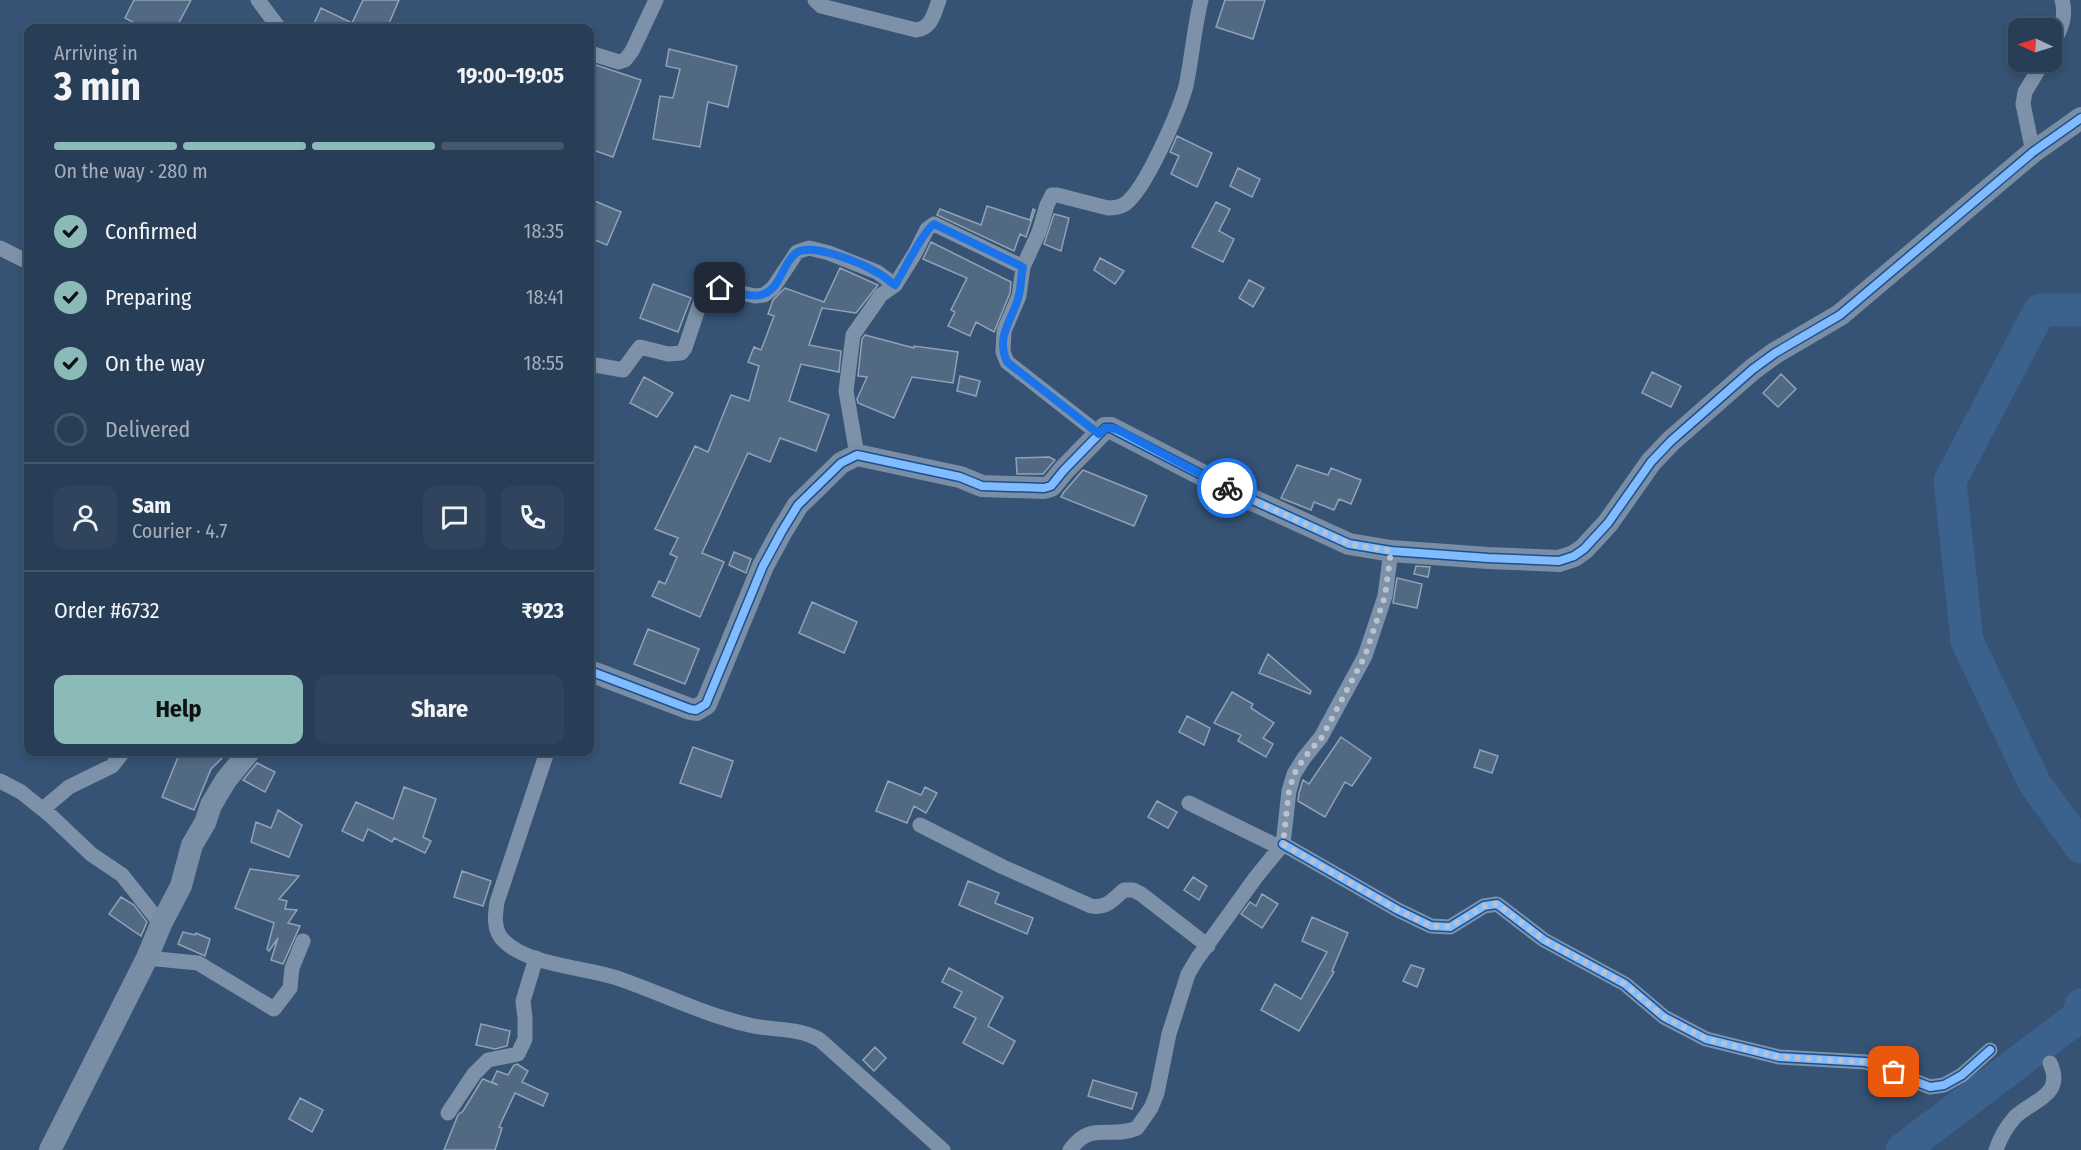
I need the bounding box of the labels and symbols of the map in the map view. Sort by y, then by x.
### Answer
north arrow [2008,18,2062,72]
pin [694,262,745,313]
courier [1197,458,1257,518]
pin [1868,1046,1919,1097]

